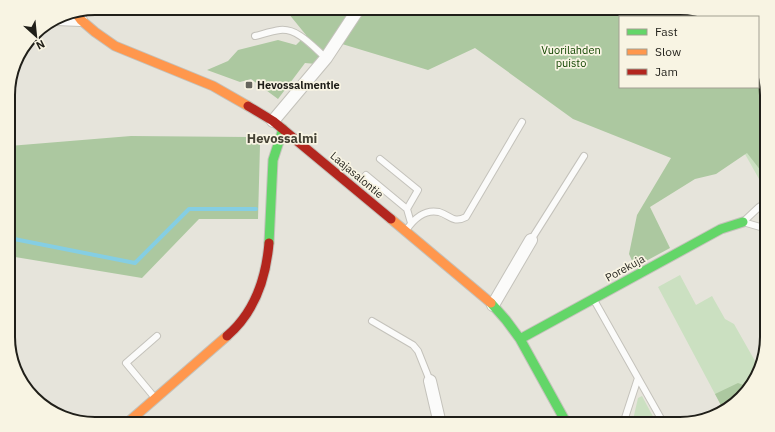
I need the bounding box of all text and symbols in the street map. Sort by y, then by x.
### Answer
north arrow [16,16,56,56]
legend [619,16,759,88]
text: Fast [655,24,678,39]
text: N [34,37,47,53]
park label: Vuorilahden puisto [541,43,601,70]
text: Slow [655,44,681,59]
text: Jam [655,64,678,79]
place label: Hevossalmentie [257,78,340,92]
marker: Hevossalmentie [244,80,254,90]
district label: Hevossalmi [247,130,317,147]
street label: Laajasalontie [328,149,386,201]
street label: Porekuja [603,251,647,285]

